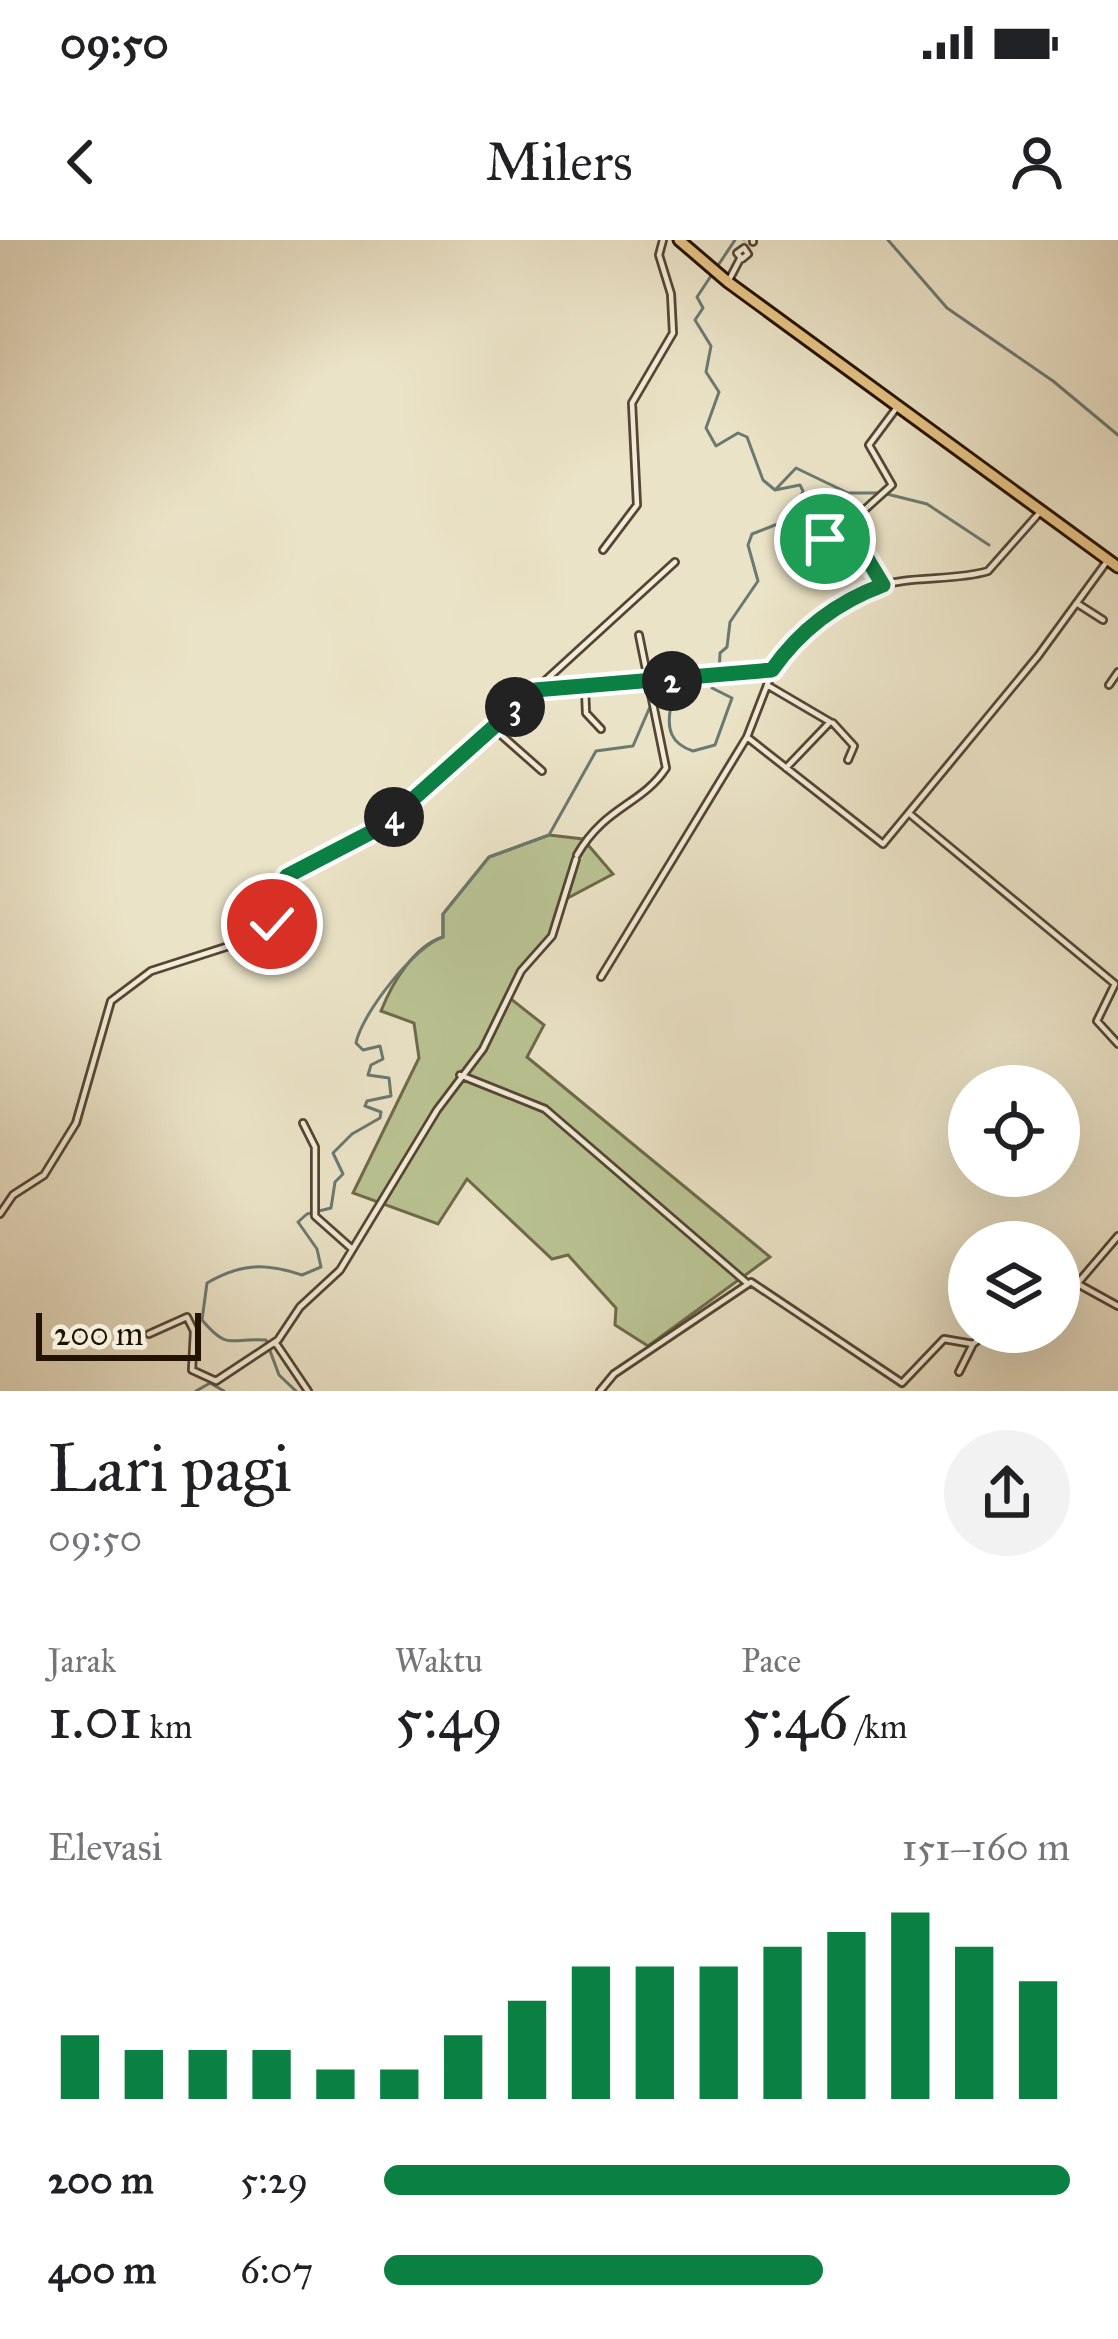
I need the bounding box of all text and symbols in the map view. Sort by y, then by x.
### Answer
text: 09:50 [60,15,169,70]
icon: back [48,129,114,195]
text: Milers [485,129,633,195]
icon: person [1004,129,1070,195]
pin [774,488,876,590]
icon: arrive [792,506,858,572]
pin: 2 [642,651,702,711]
text: 2 [664,661,680,701]
pin: 3 [485,677,545,737]
text: 3 [508,687,522,727]
pin: 4 [364,787,424,847]
text: 4 [385,797,403,837]
pin [221,873,323,975]
icon: check [239,891,305,957]
map controls [948,1065,1080,1353]
button: locate [948,1065,1080,1197]
button: layers [948,1221,1080,1353]
scale bar [36,1307,201,1360]
text: 200 m [54,1314,144,1354]
text: Lari pagi [48,1428,292,1509]
button: share [944,1430,1070,1556]
text: 09:50 [48,1514,142,1562]
text: Jarak [48,1641,116,1681]
text: Waktu [395,1641,483,1681]
text: Pace [741,1641,801,1681]
text: 1.01 [48,1681,142,1754]
text: 5:49 [395,1681,503,1754]
text: 5:46 [741,1681,849,1754]
text: km [142,1707,192,1747]
text: /km [849,1707,908,1747]
text: Elevasi [48,1823,162,1871]
text: 151–160 m [902,1823,1070,1871]
text: 200 m [48,2156,154,2204]
text: 5:29 [240,2156,308,2204]
text: 400 m [48,2246,156,2294]
text: 6:07 [240,2246,313,2294]

